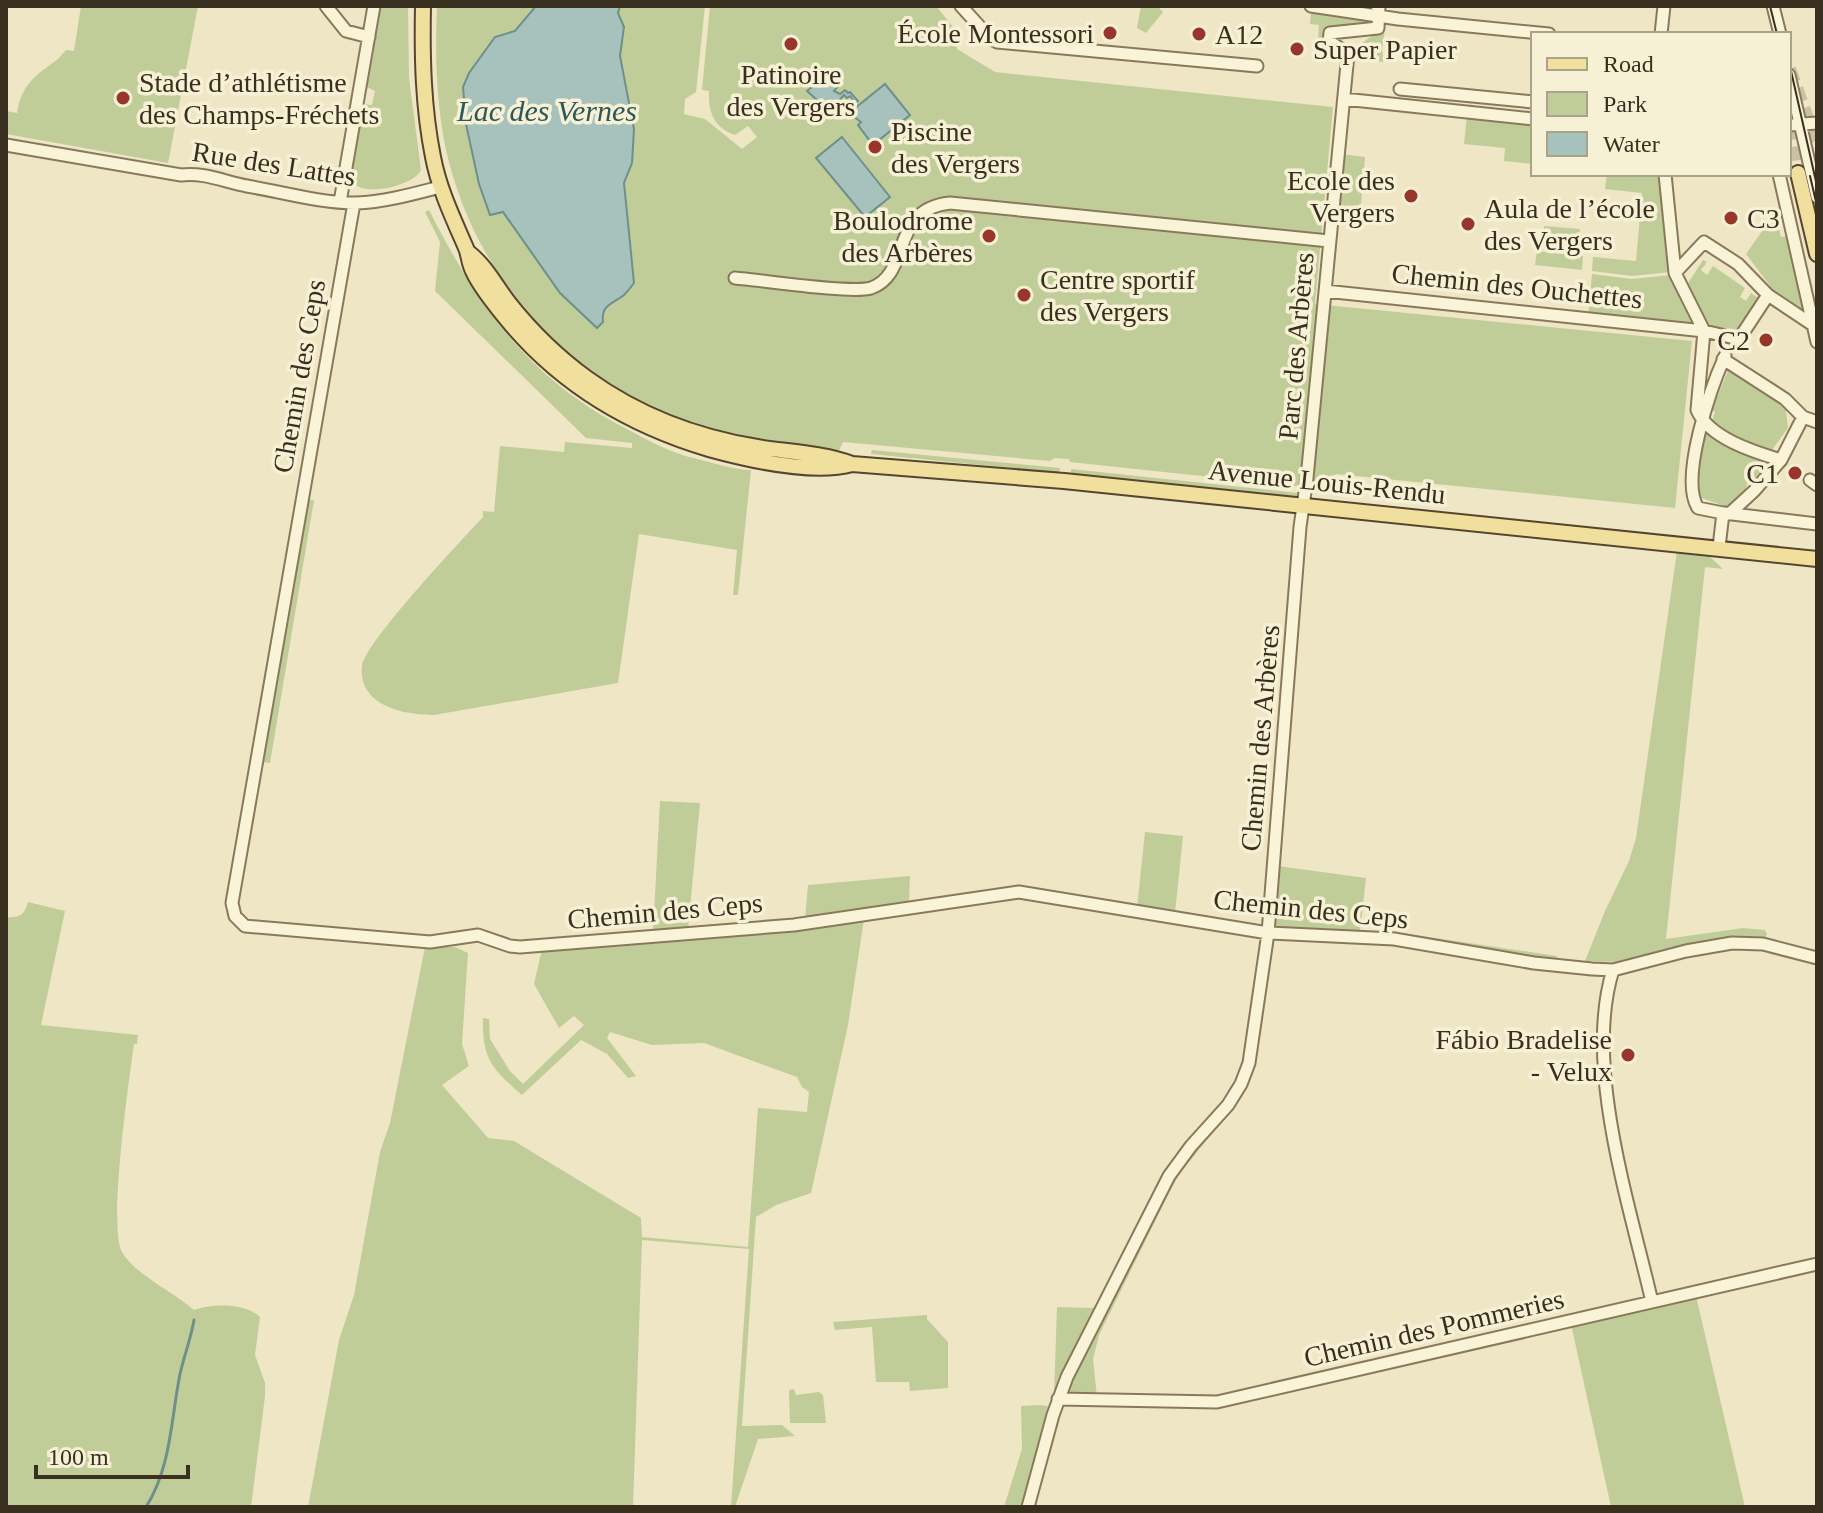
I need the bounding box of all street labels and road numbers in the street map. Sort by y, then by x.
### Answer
street label: Rue des Lattes [190,136,358,192]
street label: Parc des Arbères [1272,251,1320,441]
street label: Chemin des Ouchettes [1390,257,1644,315]
street label: Chemin des Ceps [267,277,331,475]
street label: Avenue Louis-Rendu [1207,454,1447,510]
street label: Chemin des Arbères [1235,624,1285,852]
street label: Chemin des Ceps [1212,883,1410,935]
street label: Chemin des Ceps [566,887,764,935]
street label: Chemin des Pommeries [1301,1283,1567,1373]

